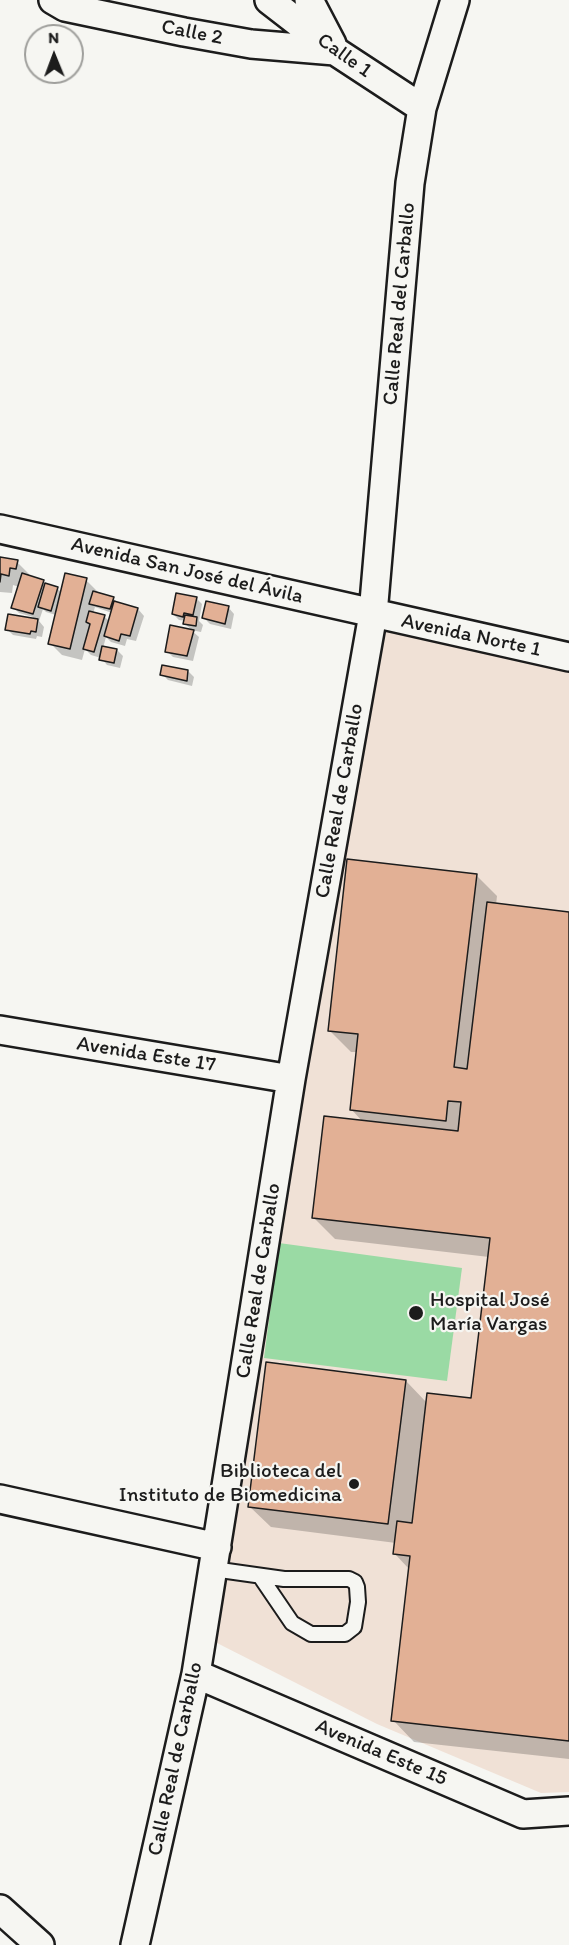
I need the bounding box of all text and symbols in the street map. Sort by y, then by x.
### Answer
street label: Calle 2 [159,15,225,51]
north arrow [24,24,84,84]
text: N [48,28,59,47]
street label: Calle 1 [312,28,376,84]
street label: Calle Real del Carballo [379,202,421,406]
street label: Avenida San José del Ávila [69,532,305,610]
street label: Avenida Norte 1 [399,609,543,663]
street label: Calle Real de Carballo [310,702,370,900]
street label: Avenida Este 17 [75,1032,217,1078]
street label: Calle Real de Carballo [231,1182,287,1380]
place label: Hospital José María Vargas [430,1288,550,1338]
marker: Hospital José María Vargas [407,1304,425,1322]
place label: Biblioteca del Instituto de Biomedicina [119,1459,342,1509]
marker: Biblioteca del Instituto de Biomedicina [347,1477,361,1491]
street label: Calle Real de Carballo [143,1660,209,1858]
street label: Avenida Este 15 [311,1714,451,1792]

